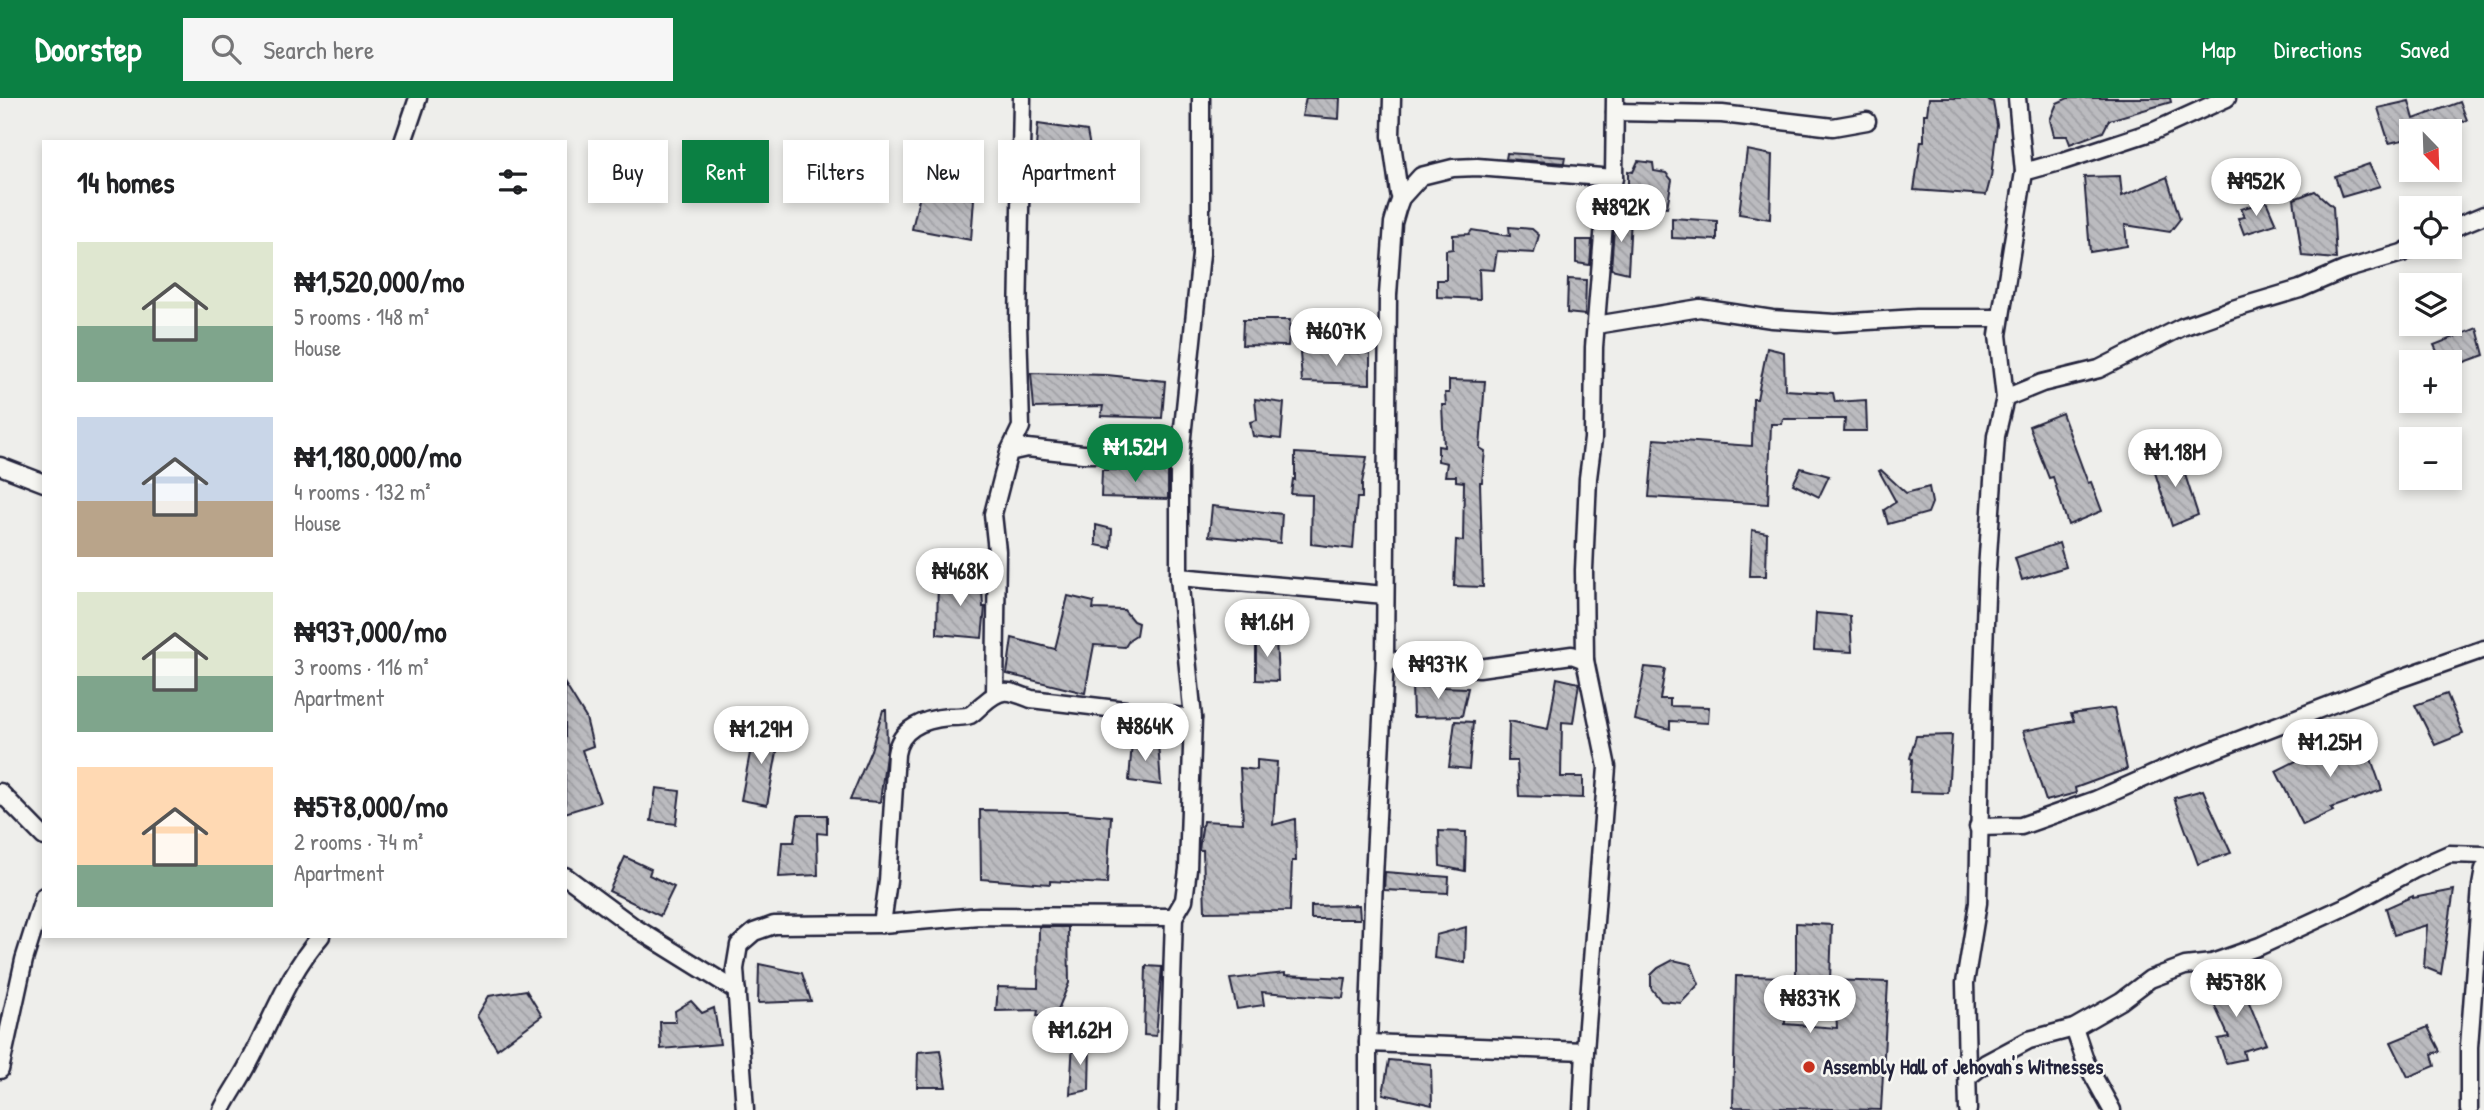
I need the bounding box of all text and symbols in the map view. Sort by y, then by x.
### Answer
search box [183,18,673,81]
text: Doorstep [35,27,141,71]
icon: search [207,30,245,68]
text: Search here [263,32,374,67]
text: Map [2202,33,2236,65]
text: Directions [2274,33,2362,65]
text: Saved [2400,33,2449,65]
north arrow [2399,119,2462,182]
map controls [2399,119,2462,490]
chip: Buy [588,140,668,203]
chip: Rent [682,140,769,203]
chip: Filters [783,140,889,203]
chip: New [903,140,984,203]
chip: Apartment [998,140,1140,203]
pin: ₦952K [2207,158,2305,218]
text: 14 homes [77,162,175,202]
icon: filters [494,163,532,201]
text: ₦952K [2227,165,2285,196]
pin: ₦892K [1572,184,1670,244]
text: ₦892K [1592,191,1650,222]
button: locate [2399,196,2462,259]
text: ₦1,520,000/mo [294,261,464,301]
icon: home [133,270,217,354]
button: layers [2399,273,2462,336]
text: 5 rooms · 148 m² [294,301,429,332]
pin: ₦607K [1287,308,1385,368]
text: ₦607K [1306,315,1366,346]
text: House [294,332,341,363]
button: + [2399,350,2462,413]
pin: ₦1.52M [1078,424,1192,484]
button: − [2399,427,2462,490]
pin: ₦1.18M [2118,430,2232,489]
text: ₦1.52M [1103,431,1167,462]
text: ₦1,180,000/mo [294,436,462,476]
text: ₦1.18M [2144,436,2206,467]
icon: home [133,445,217,529]
text: 4 rooms · 132 m² [294,476,431,507]
text: House [294,507,341,538]
pin: ₦468K [911,548,1009,608]
text: ₦468K [932,555,988,586]
pin: ₦1.6M [1218,600,1316,659]
text: ₦1.6M [1241,606,1293,637]
text: ₦937,000/mo [294,611,447,651]
icon: home [133,620,217,704]
pin: ₦937K [1389,642,1487,701]
text: ₦937K [1409,648,1467,679]
text: 3 rooms · 116 m² [294,651,429,682]
text: Apartment [294,682,384,713]
pin: ₦864K [1096,704,1194,763]
pin: ₦1.29M [704,706,818,766]
text: ₦864K [1117,710,1173,741]
text: ₦1.29M [730,713,792,744]
pin: ₦1.25M [2273,720,2387,779]
text: ₦1.25M [2298,726,2362,757]
text: ₦578,000/mo [294,786,448,826]
icon: home [133,795,217,879]
text: 2 rooms · 74 m² [294,826,423,857]
text: Apartment [294,857,384,888]
pin: ₦578K [2187,960,2285,1019]
text: ₦578K [2206,966,2266,997]
pin: ₦837K [1761,976,1859,1035]
text: ₦837K [1780,982,1840,1013]
pin: ₦1.62M [1023,1007,1137,1067]
text: ₦1.62M [1048,1014,1112,1045]
place label: Assembly Hall of Jehovah's Witnesses [1823,1052,2103,1082]
marker: Assembly Hall of Jehovah's Witnesses [1801,1059,1817,1075]

